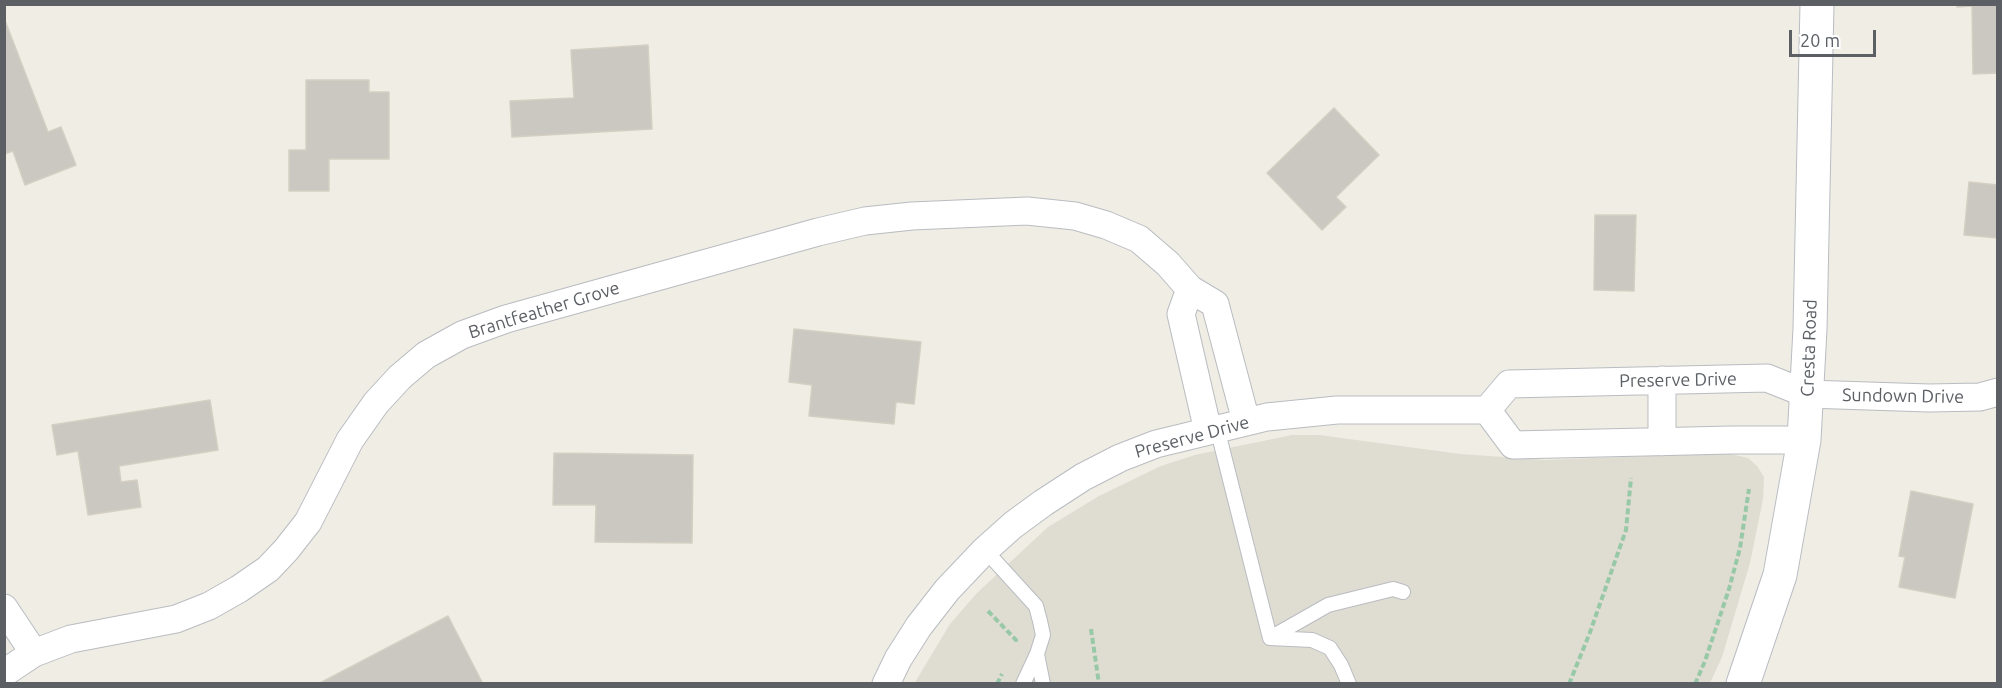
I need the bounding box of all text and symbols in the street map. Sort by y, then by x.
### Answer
scale bar [1792,18,1879,56]
text: 20 m [1800,30,1840,50]
street label: Brantfeather Grove [466,277,622,343]
street label: Cresta Road [1797,299,1821,397]
street label: Preserve Drive [1619,368,1737,392]
street label: Sundown Drive [1842,384,1964,408]
street label: Preserve Drive [1132,411,1252,463]

